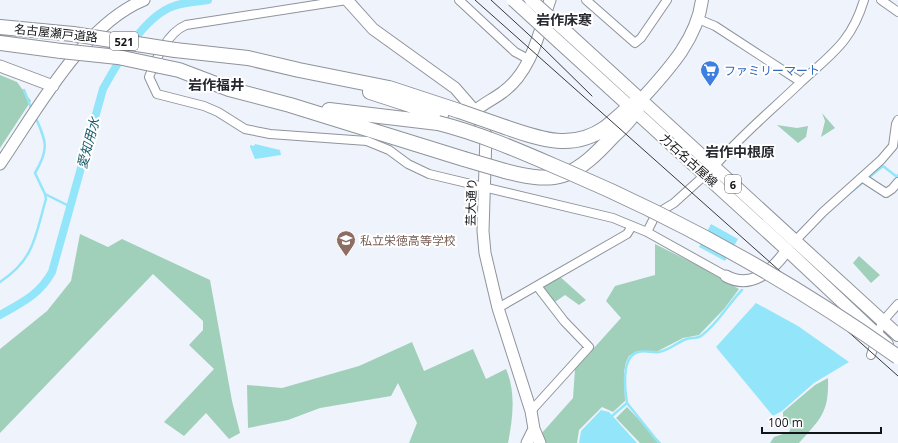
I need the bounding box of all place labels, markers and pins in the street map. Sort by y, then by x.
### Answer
supermarket icon: ファミリーマート [699,59,721,87]
place label: ファミリーマート [724,62,820,79]
school or university icon: 私立栄徳高等学校 [335,229,357,257]
place label: 私立栄徳高等学校 [360,232,456,249]

